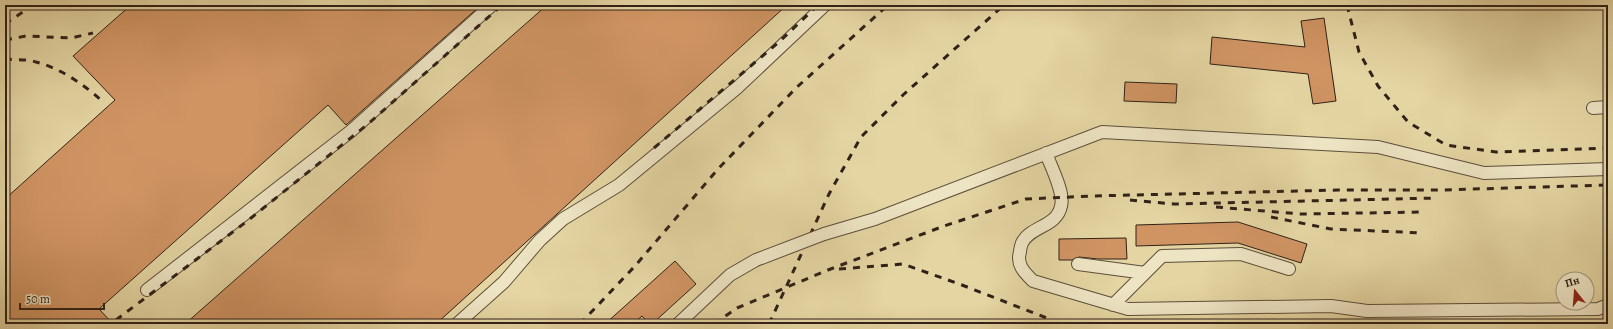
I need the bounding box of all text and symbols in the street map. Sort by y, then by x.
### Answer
north arrow [1555,271,1595,311]
text: Пн [1563,272,1582,291]
scale bar [20,285,104,311]
text: 50 m [26,291,50,307]

